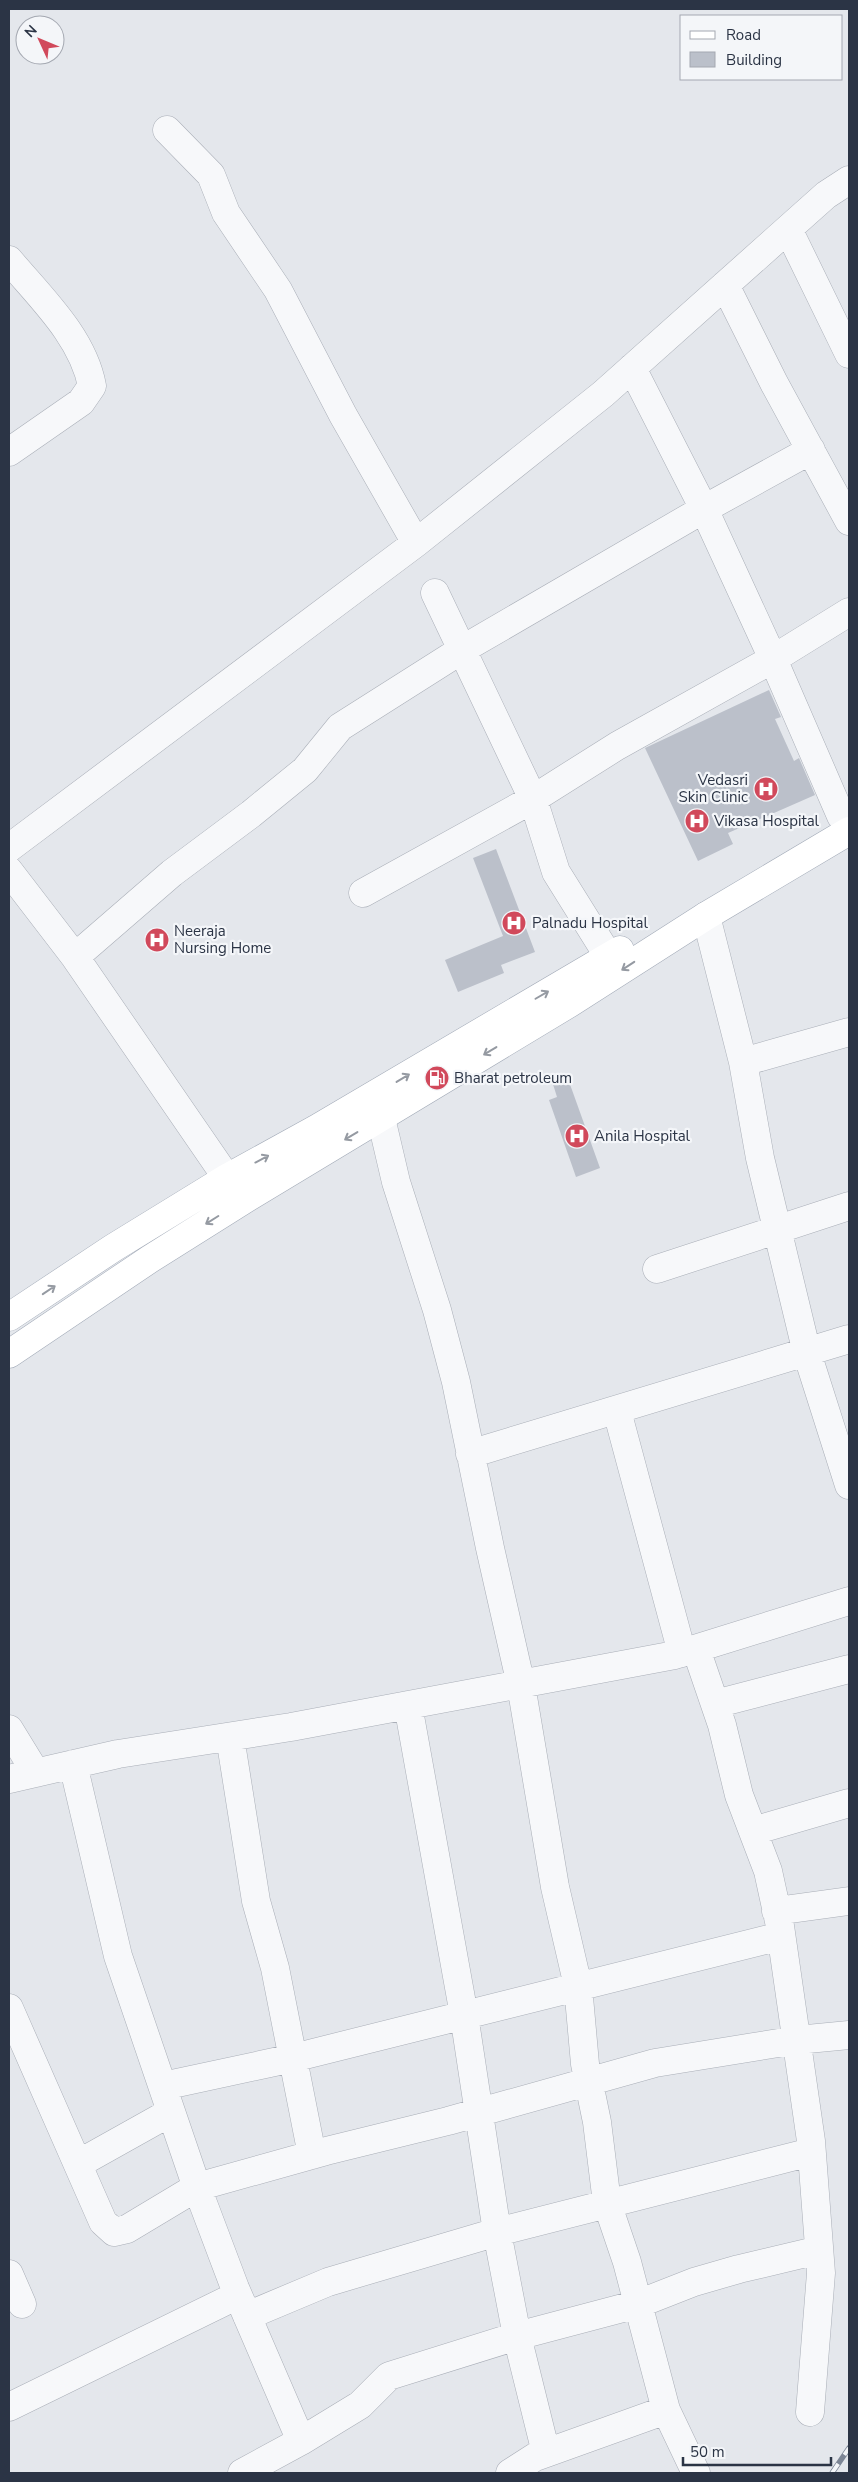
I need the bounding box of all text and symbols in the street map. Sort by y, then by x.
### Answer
north arrow [15,15,65,65]
legend [680,15,843,80]
text: N [21,21,41,42]
text: Road [726,25,761,45]
text: Building [726,50,782,70]
place label: Vedasri Skin Clinic [678,770,748,807]
hospital icon: Vedasri Skin Clinic [753,776,779,802]
hospital icon: Vikasa Hospital [684,808,710,834]
place label: Vikasa Hospital [713,811,820,831]
hospital icon: Palnadu Hospital [501,910,527,936]
place label: Palnadu Hospital [532,913,648,933]
place label: Neeraja Nursing Home [174,921,271,958]
hospital icon: Neeraja Nursing Home [144,927,170,953]
one-way arrow [622,961,636,971]
one-way arrow [535,990,550,1000]
one-way arrow [484,1047,498,1057]
fuel station icon: Bharat petroleum [424,1065,450,1091]
place label: Bharat petroleum [454,1068,572,1088]
one-way arrow [395,1072,409,1082]
hospital icon: Anila Hospital [564,1123,590,1149]
place label: Anila Hospital [594,1126,691,1146]
one-way arrow [345,1131,359,1141]
one-way arrow [254,1154,269,1163]
one-way arrow [206,1215,220,1225]
one-way arrow [42,1285,56,1295]
scale bar [683,2434,830,2466]
text: 50 m [690,2442,725,2462]

